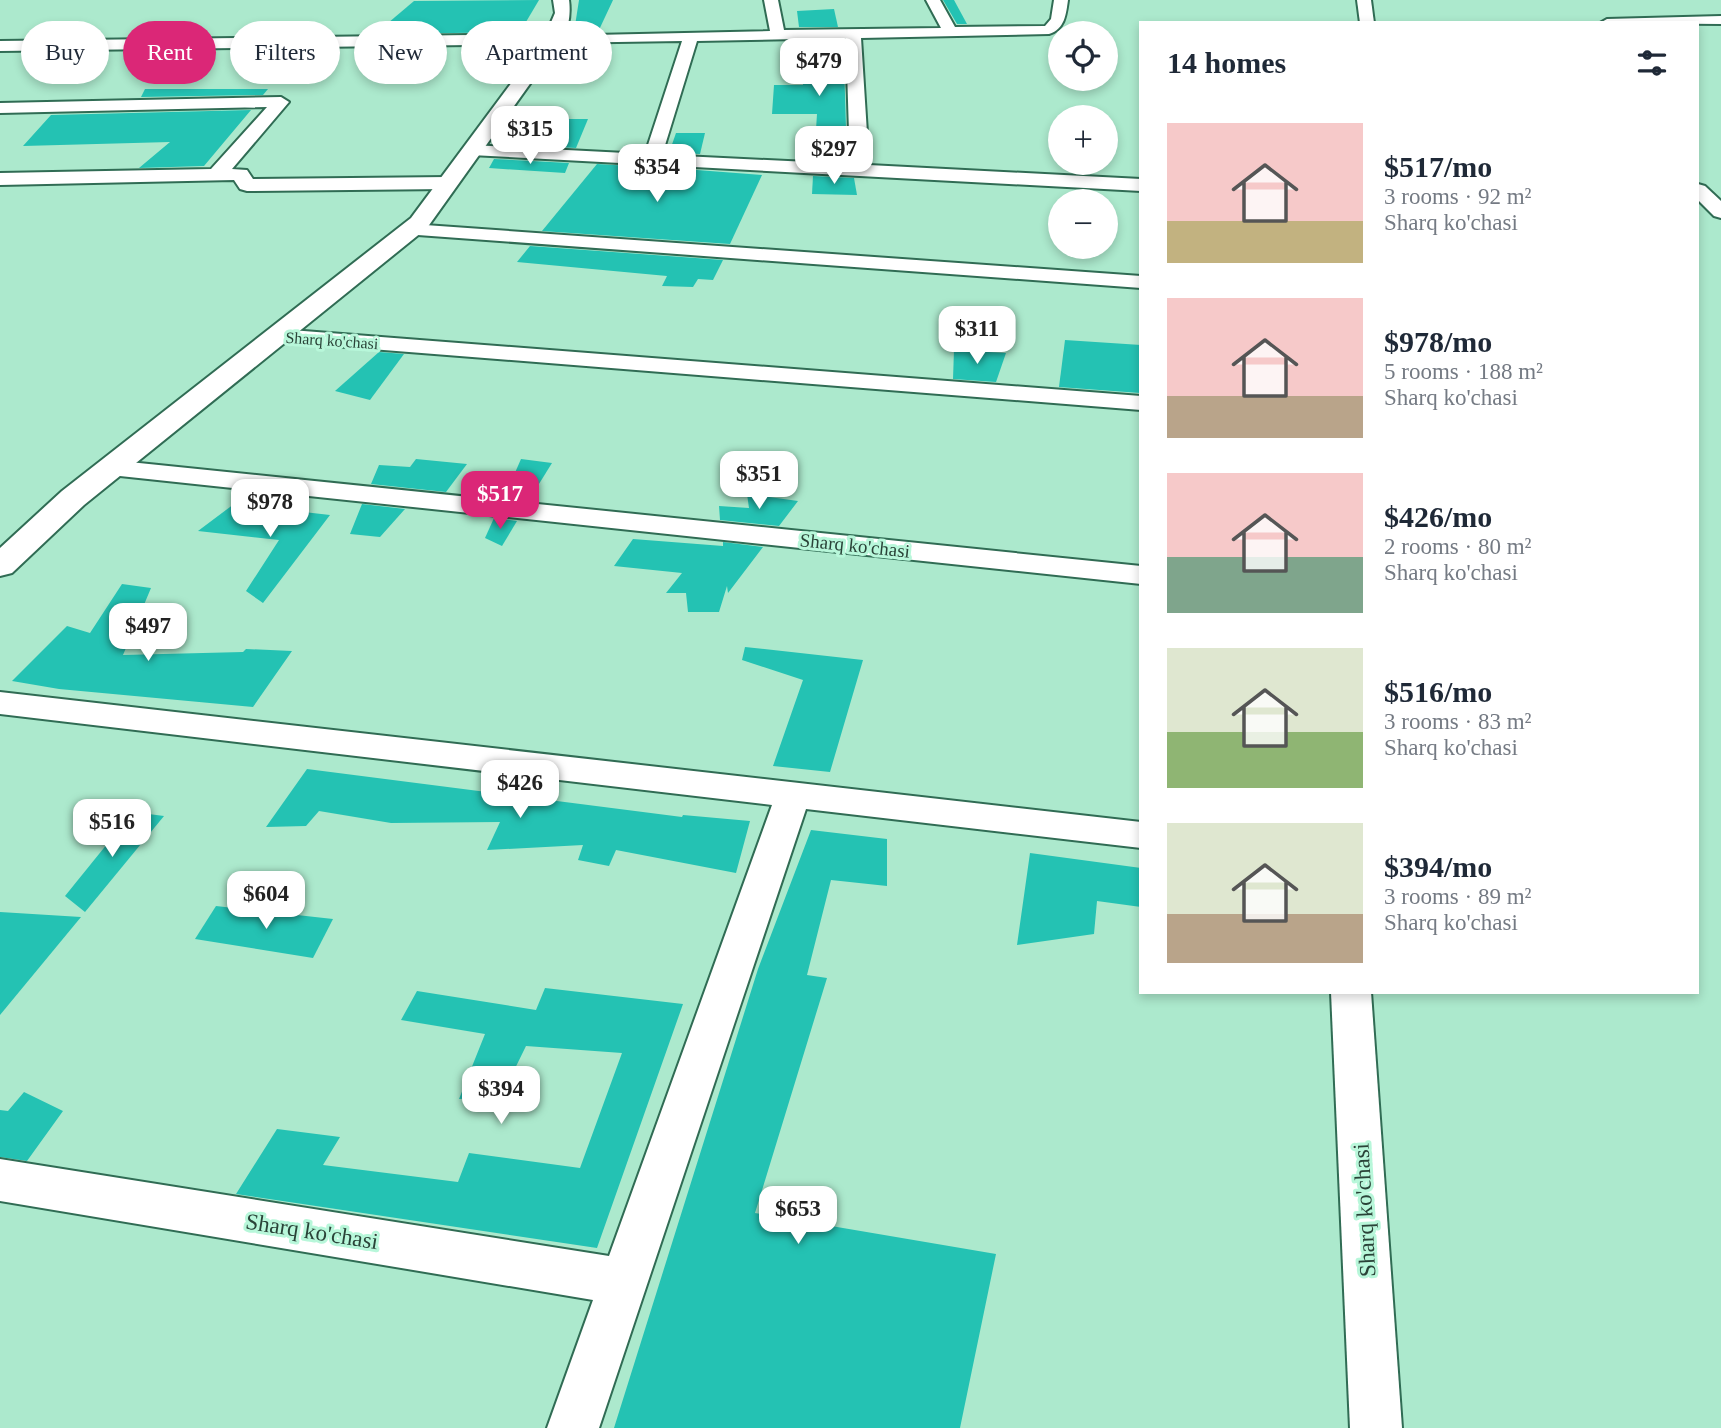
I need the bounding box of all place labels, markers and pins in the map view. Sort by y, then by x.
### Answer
pin: $479 [778,38,860,98]
pin: $315 [489,106,571,166]
pin: $297 [793,127,875,186]
pin: $354 [616,144,698,204]
pin: $311 [936,306,1018,366]
pin: $351 [718,452,800,511]
pin: $517 [459,472,541,531]
pin: $978 [229,480,311,539]
pin: $497 [107,604,189,663]
pin: $426 [479,760,561,820]
pin: $516 [71,800,153,859]
pin: $604 [225,872,307,931]
pin: $394 [460,1066,542,1126]
pin: $653 [757,1186,839,1246]

